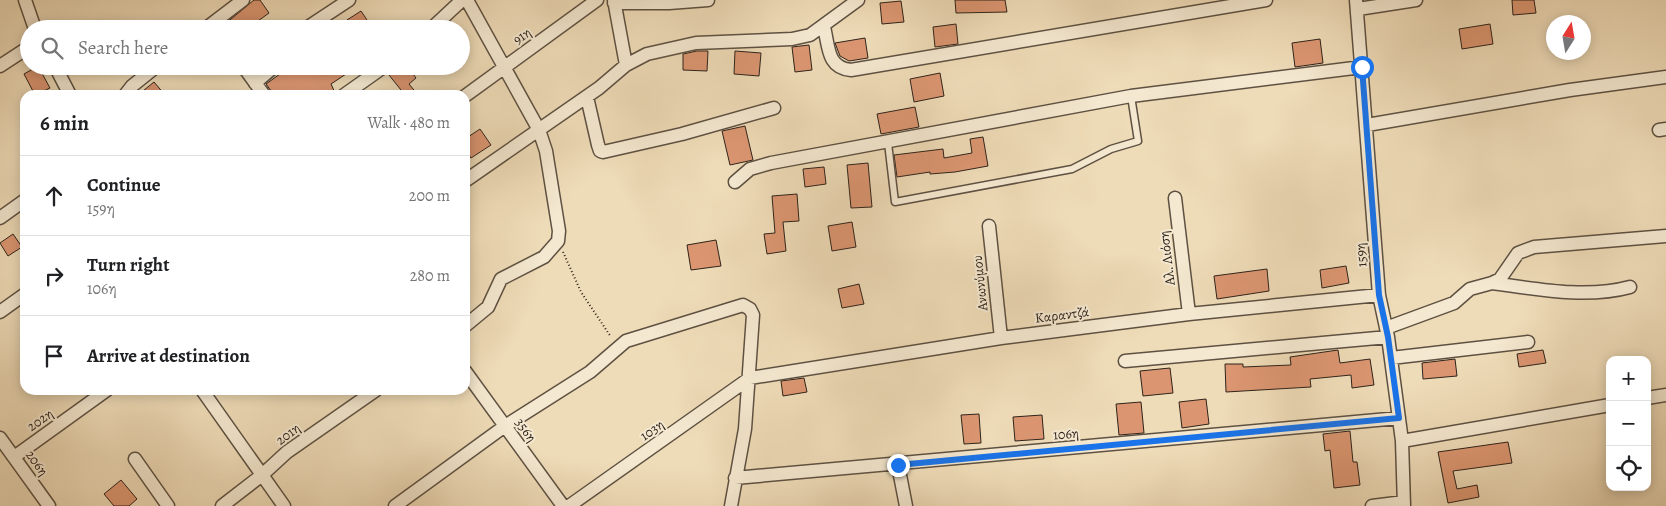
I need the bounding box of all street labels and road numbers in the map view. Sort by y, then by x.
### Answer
street label: 91η [509,23,535,49]
street label: Αλ. Λιόση [1154,230,1180,287]
street label: 159η [1350,242,1372,268]
street label: Ανωνύμου [968,254,992,313]
street label: Καραντζά [1034,302,1091,328]
street label: 202η [23,404,57,436]
street label: 356η [511,414,541,446]
street label: 103η [636,415,668,445]
street label: 201η [272,419,304,449]
street label: 106η [1052,423,1080,445]
street label: 206η [21,446,53,480]

